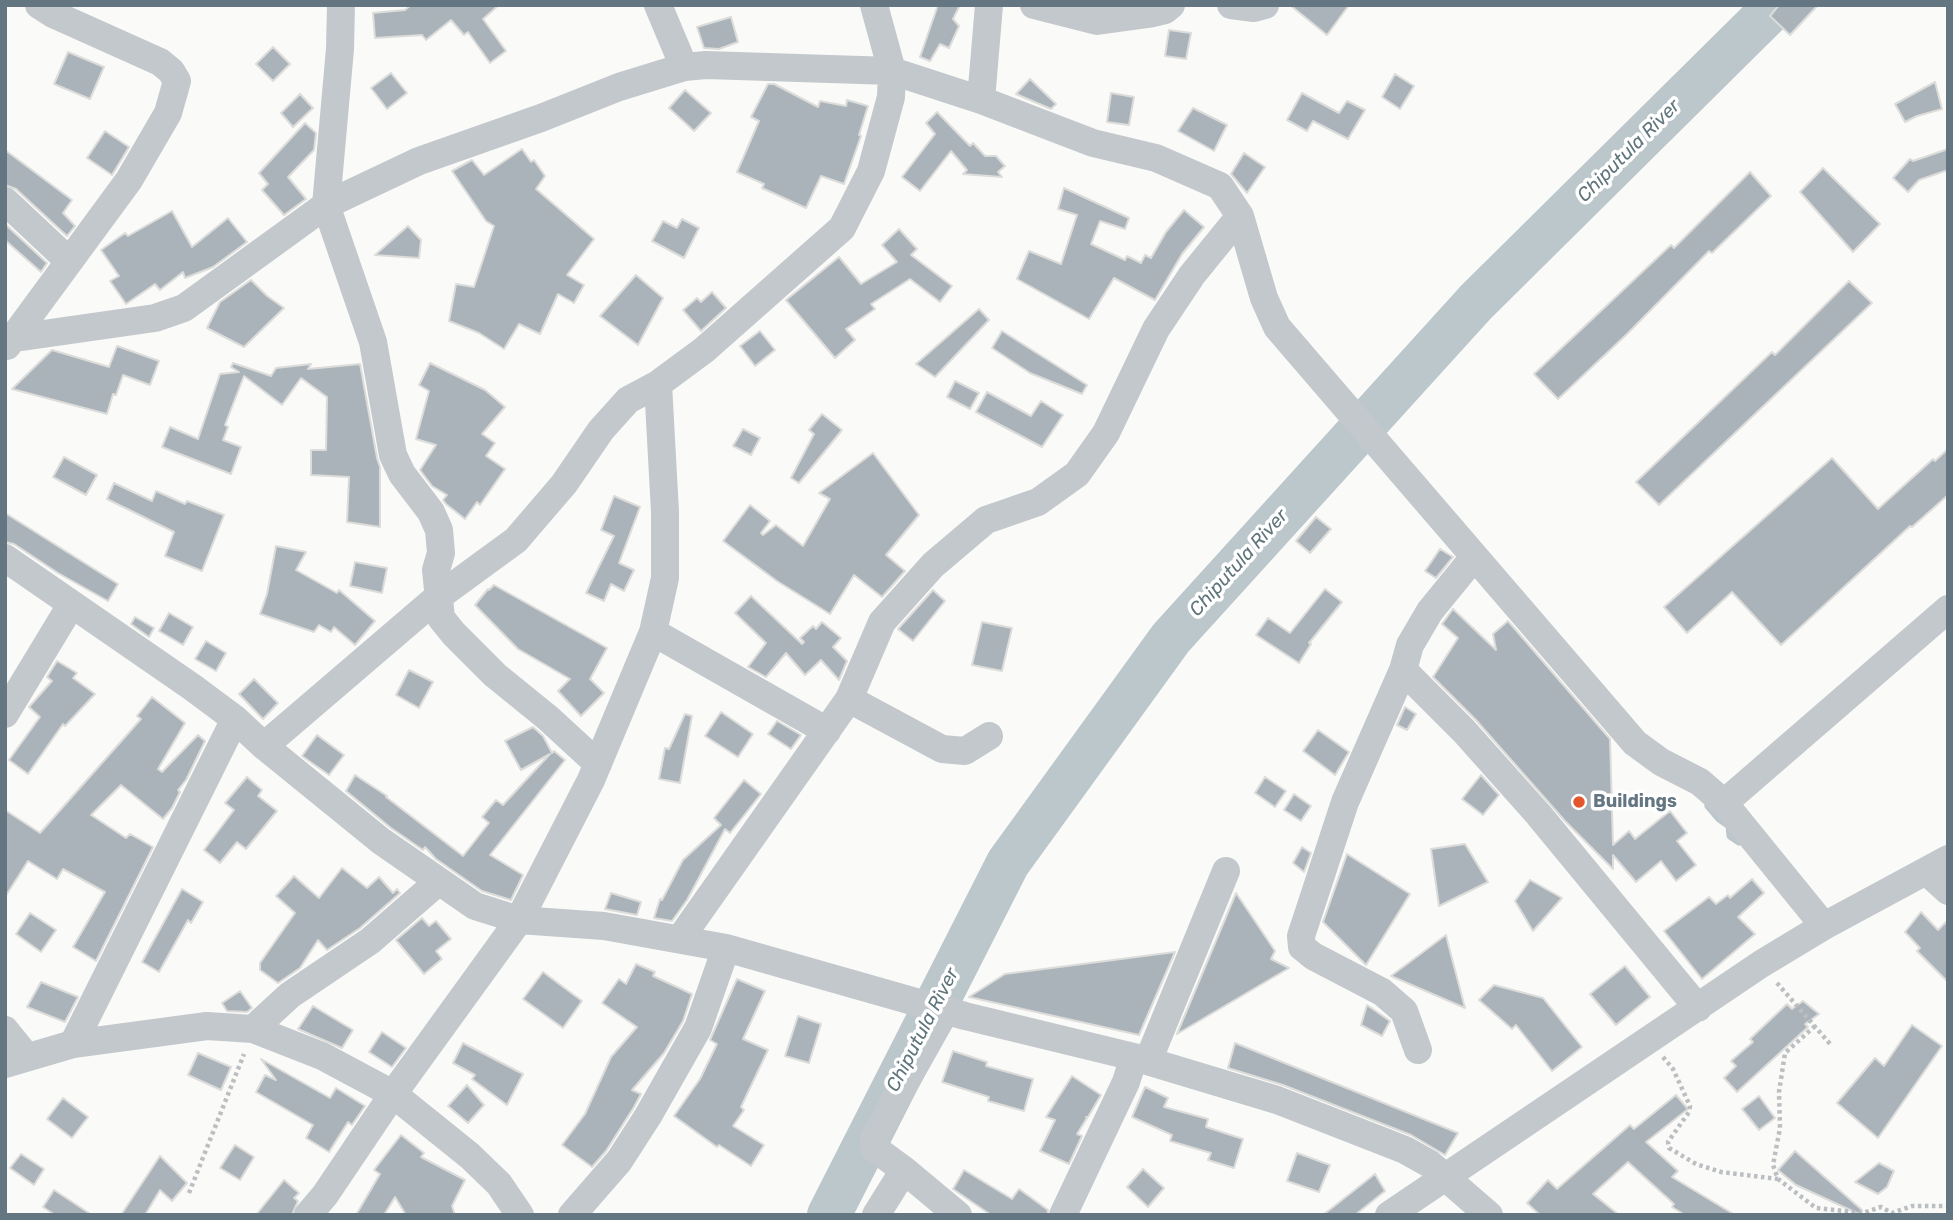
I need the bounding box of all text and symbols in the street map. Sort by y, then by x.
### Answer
water label: Chiputula River [1573,95,1685,207]
water label: Chiputula River [1185,505,1293,621]
place label: Buildings [1593,791,1677,813]
marker: Buildings [1571,794,1587,810]
water label: Chiputula River [882,964,964,1096]

